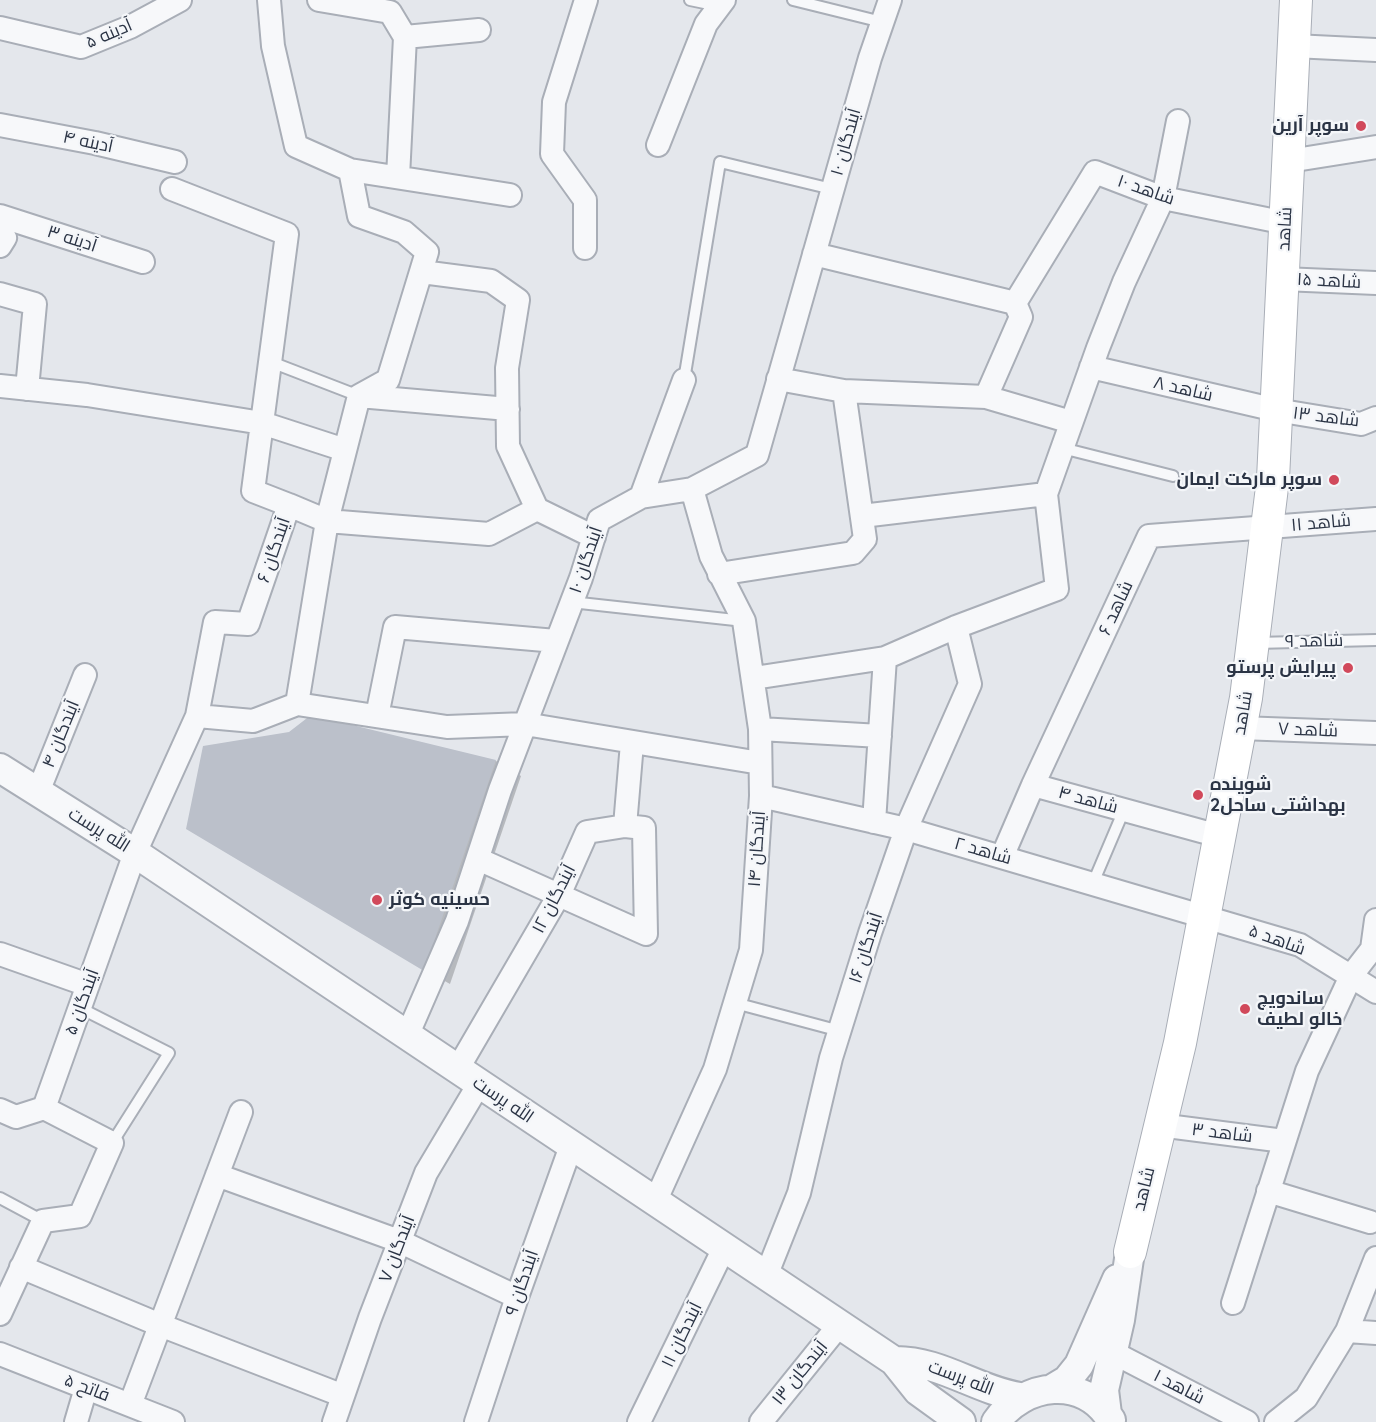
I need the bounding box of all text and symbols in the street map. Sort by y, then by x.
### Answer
street label: آدینه ۵ [82,15,136,53]
street label: آیندگان ۱۰ [826,106,866,178]
place label: سوپر آرین [1272,115,1349,137]
marker: سوپر آرین [1354,119,1368,133]
street label: آدینه ۴ [61,126,115,158]
street label: شاهد ۱۰ [1115,170,1177,210]
street label: شاهد [1273,206,1297,252]
street label: آدینه ۳ [44,221,100,257]
street label: شاهد ۱۵ [1296,269,1362,293]
street label: شاهد ۸ [1151,372,1215,406]
street label: شاهد ۱۳ [1292,402,1360,432]
place label: سوپر مارکت ایمان [1176,469,1322,491]
marker: سوپر مارکت ایمان [1327,473,1341,487]
street label: شاهد ۱۱ [1290,510,1352,536]
street label: آیندگان ۶ [253,515,295,585]
street label: آیندگان ۱۰ [565,524,607,596]
street label: شاهد ۶ [1094,577,1138,639]
street label: شاهد ۹ [1285,630,1343,652]
place label: پیرایش پرستو [1226,657,1336,679]
marker: پیرایش پرستو [1341,661,1355,675]
street label: شاهد [1229,689,1257,737]
street label: آیندگان ۴ [38,697,84,771]
street label: شاهد ۷ [1277,718,1339,742]
place label: شوینده بهداشتی ساحل2 [1210,774,1346,816]
street label: شاهد ۴ [1056,782,1120,818]
marker: شوینده بهداشتی ساحل2 [1191,788,1205,802]
street label: الله پرست [64,803,134,857]
street label: آیندگان ۱۴ [744,810,770,888]
street label: شاهد ۲ [952,833,1014,869]
street label: آیندگان ۱۲ [528,861,580,937]
place label: حسینیه کوثر [389,889,490,911]
marker: حسینیه کوثر [370,893,384,907]
street label: آیندگان ۱۶ [844,910,888,986]
street label: شاهد ۵ [1246,920,1308,960]
street label: آیندگان ۵ [60,966,104,1038]
place label: ساندویچ خالو لطیف [1257,988,1342,1030]
marker: ساندویچ خالو لطیف [1238,1002,1252,1016]
street label: الله پرست [469,1072,537,1128]
street label: شاهد ۳ [1190,1119,1254,1147]
street label: شاهد [1128,1165,1160,1213]
street label: آیندگان ۷ [374,1212,420,1286]
street label: آیندگان ۹ [501,1247,543,1319]
street label: آیندگان ۱۱ [657,1299,707,1371]
street label: آیندگان ۱۳ [767,1336,833,1410]
street label: الله پرست [925,1356,997,1400]
street label: شاهد ۱ [1150,1365,1208,1409]
street label: فاتح ۵ [61,1369,113,1407]

